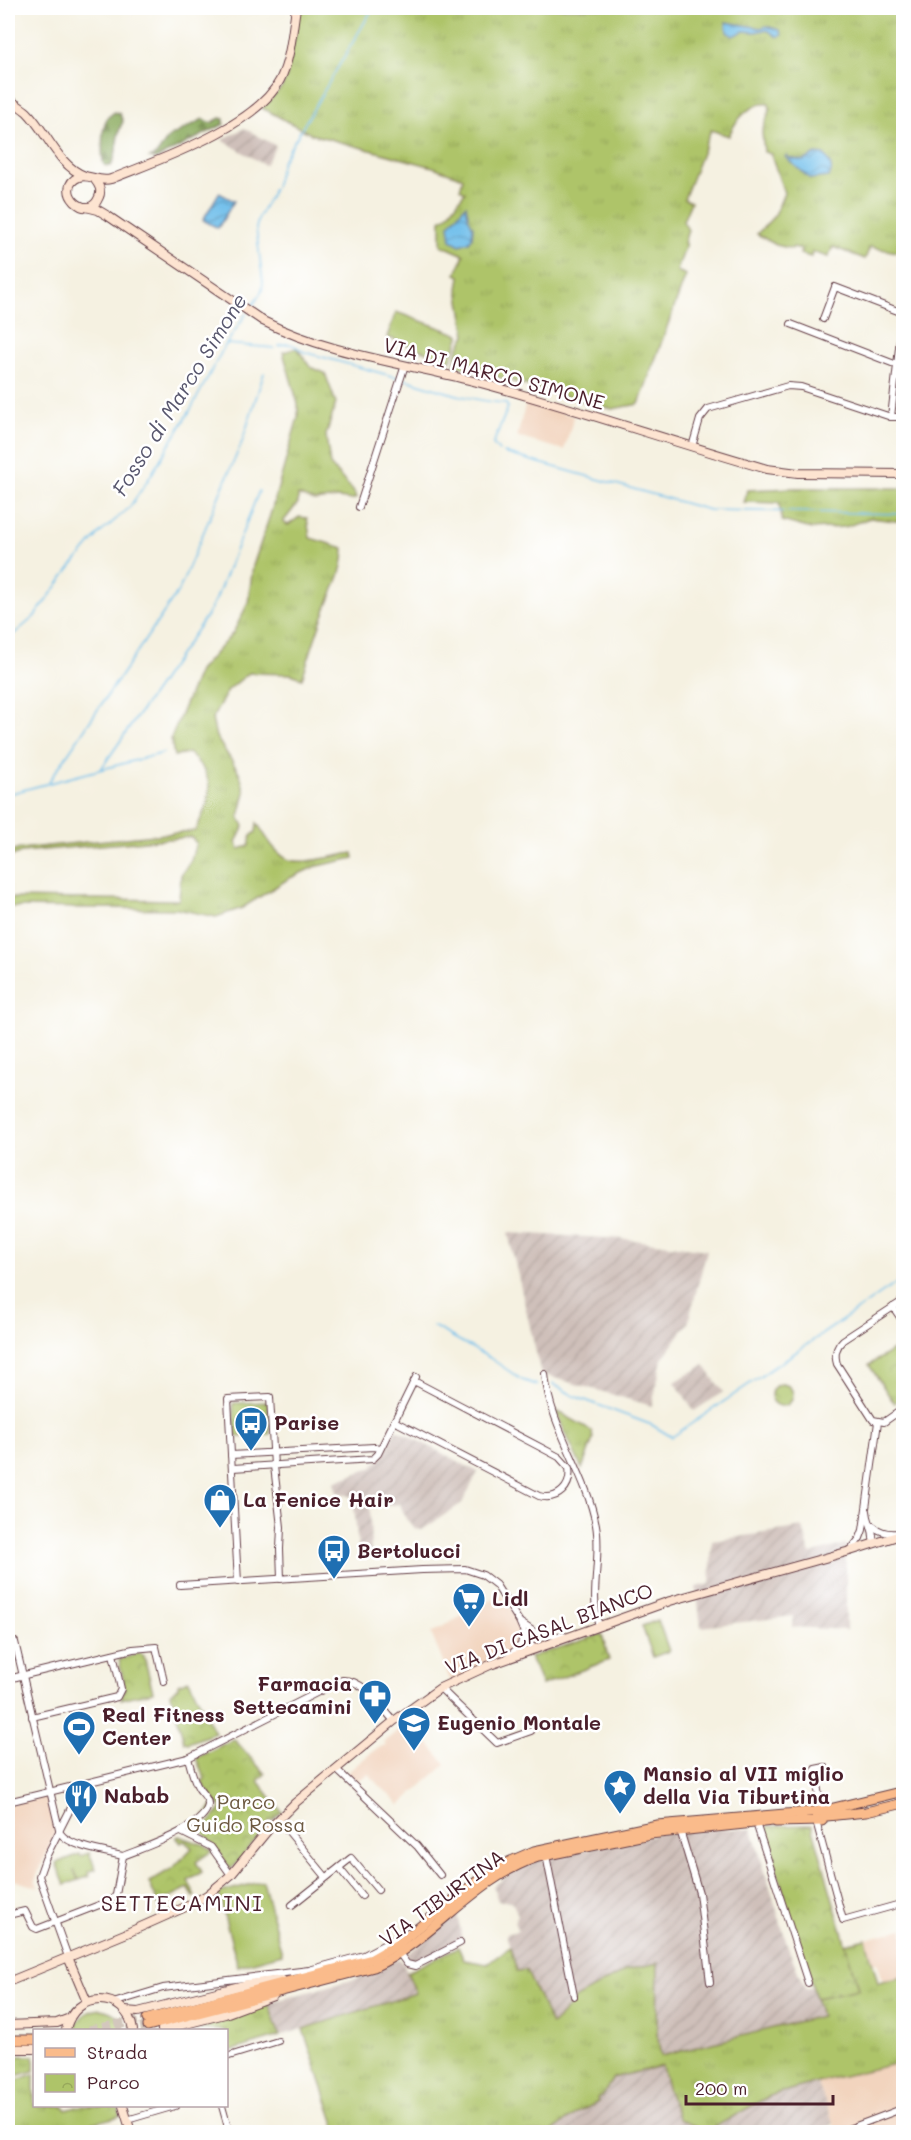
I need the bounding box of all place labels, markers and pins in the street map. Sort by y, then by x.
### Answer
bus stop icon: Parise [233,1405,269,1452]
place label: Parise [274,1409,339,1435]
shop icon: La Fenice Hair [202,1482,238,1529]
place label: La Fenice Hair [243,1486,394,1512]
bus stop icon: Bertolucci [316,1533,352,1580]
place label: Bertolucci [357,1537,461,1563]
supermarket icon: Lidl [451,1581,487,1628]
place label: Lidl [492,1585,528,1611]
place label: Farmacia Settecamini [233,1670,352,1719]
pharmacy icon: Farmacia Settecamini [357,1678,393,1725]
place label: Real Fitness Center [102,1701,225,1750]
school or university icon: Eugenio Montale [396,1705,432,1752]
sports icon: Real Fitness Center [61,1709,97,1756]
place label: Eugenio Montale [437,1709,601,1735]
place label: Mansio al VII miglio della Via Tiburtina [643,1760,844,1809]
place icon: Mansio al VII miglio della Via Tiburtina [602,1768,638,1815]
restaurant icon: Nabab [63,1778,99,1825]
place label: Nabab [104,1782,169,1808]

